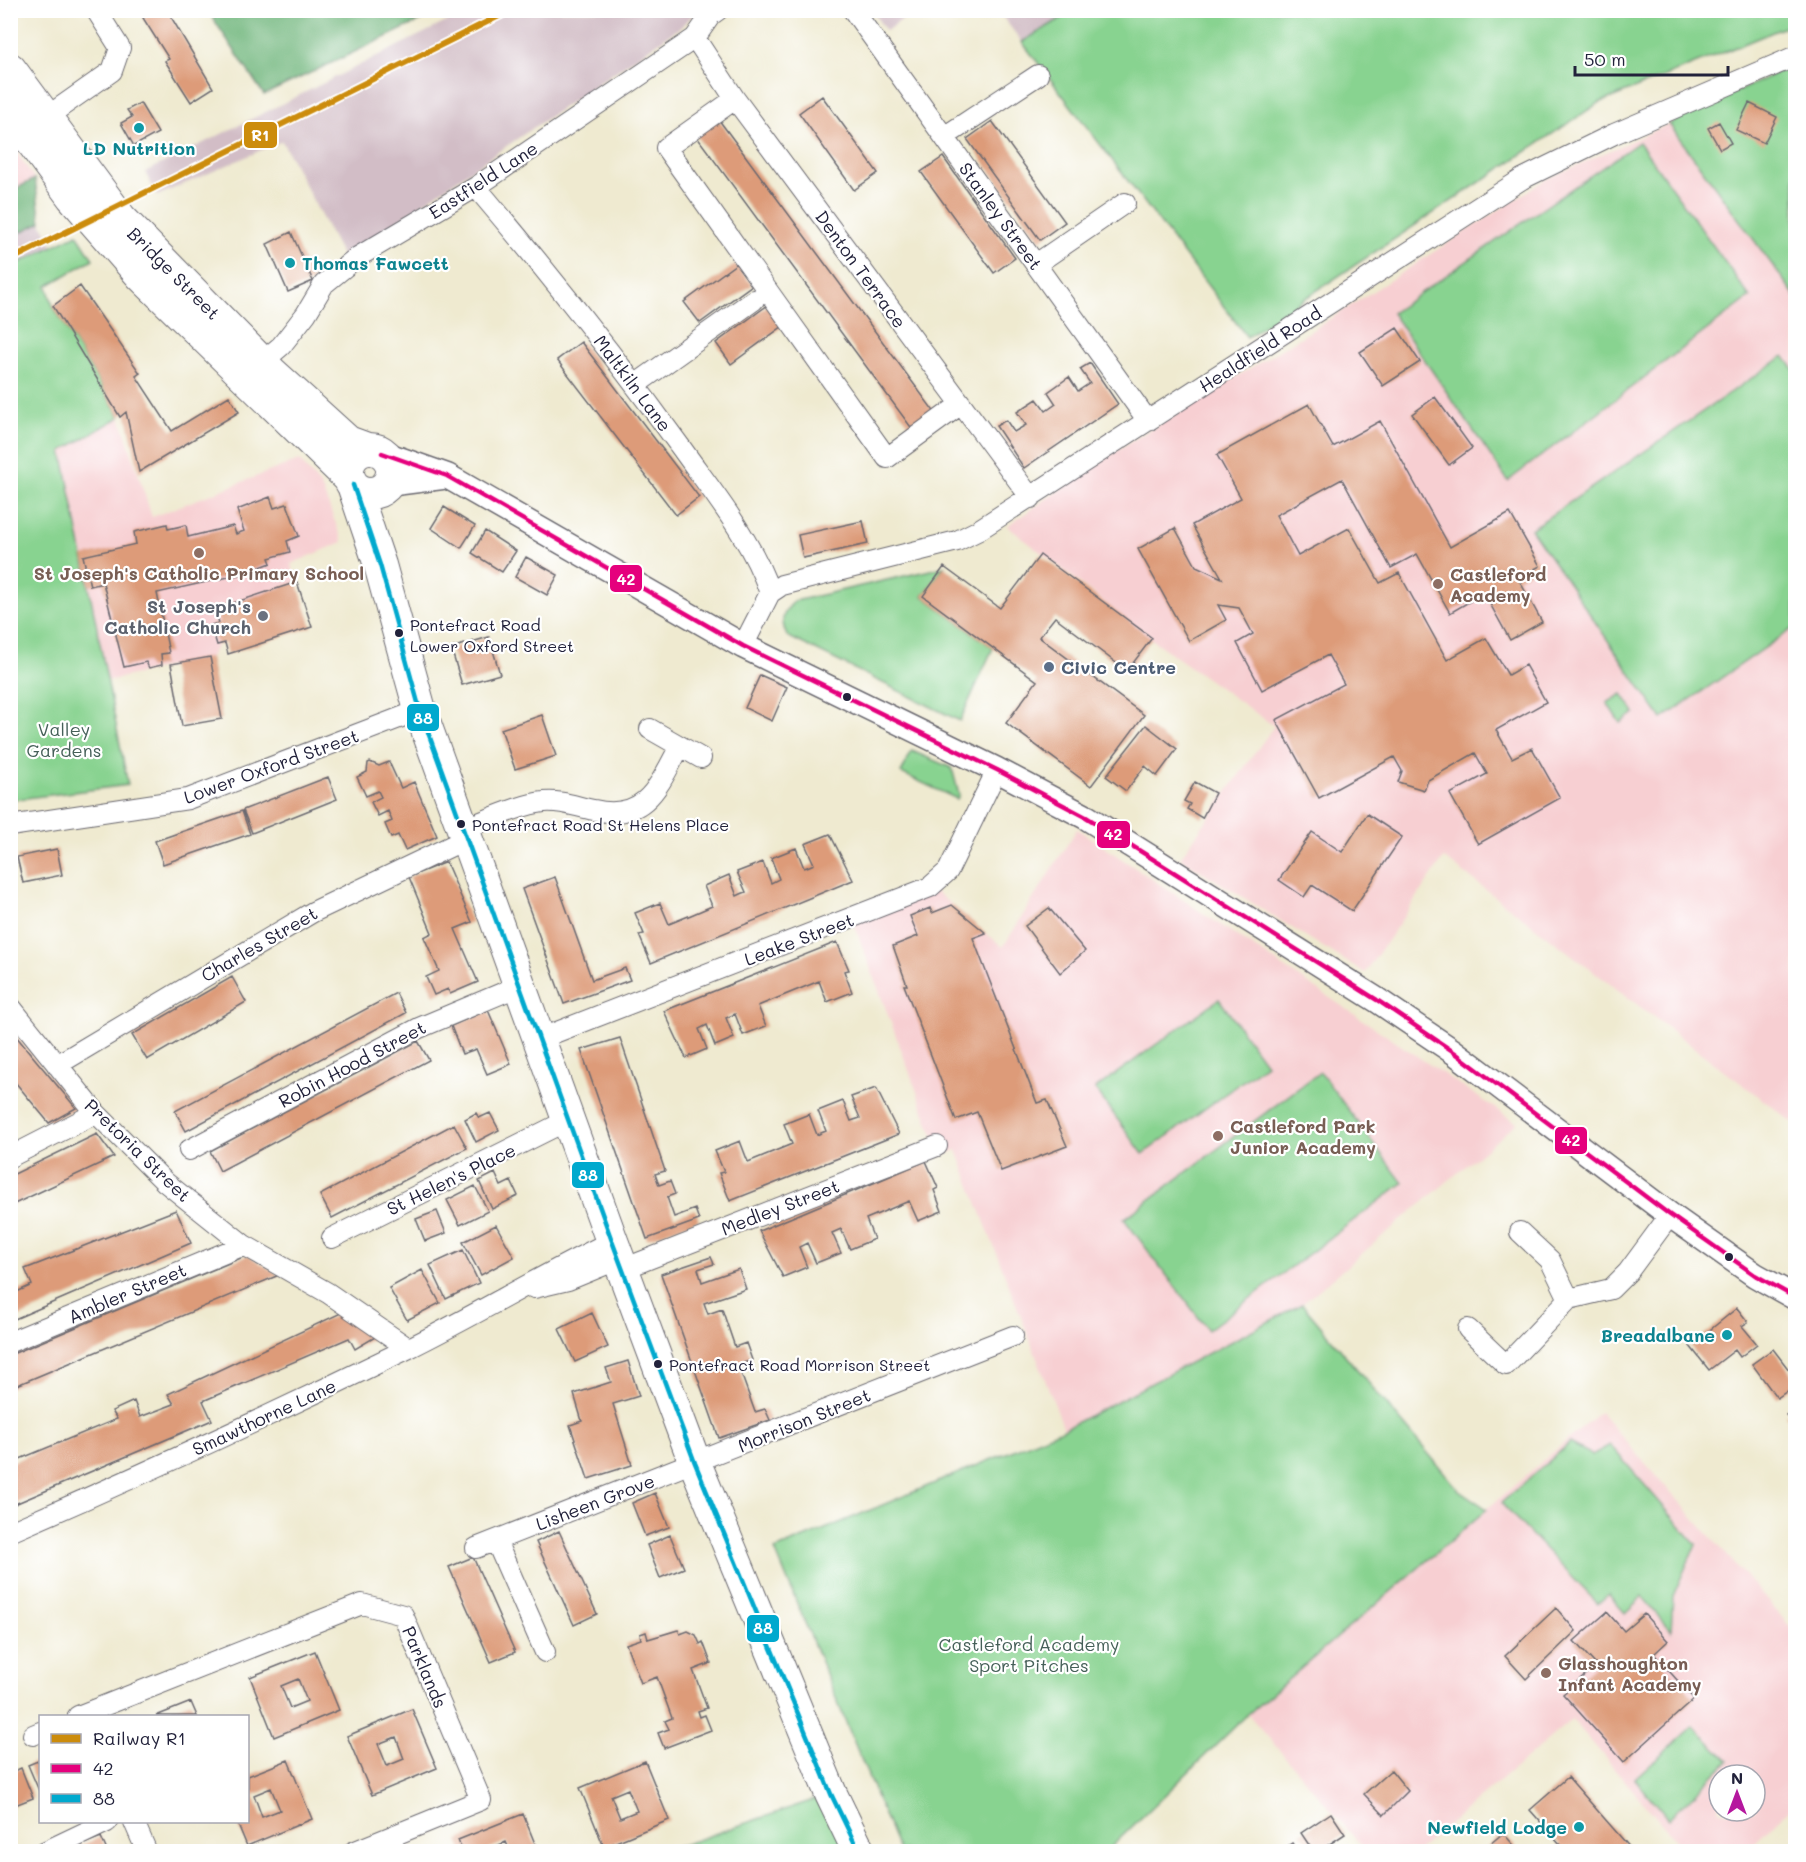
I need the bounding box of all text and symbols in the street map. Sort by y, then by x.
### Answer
scale bar [1575,39,1728,77]
text: 50 m [1584,47,1626,71]
marker: LD Nutrition [132,121,146,135]
line badge: R1 [243,121,278,149]
text: R1 [251,124,269,145]
place label: LD Nutrition [83,136,195,160]
street label: Eastfield Lane [424,136,542,224]
street label: Stanley Street [954,157,1048,275]
street label: Denton Terrace [810,205,912,333]
street label: Bridge Street [122,221,226,325]
place label: Thomas Fawcett [302,251,449,275]
marker: Thomas Fawcett [283,256,297,270]
street label: Healdfield Road [1194,300,1326,398]
street label: Maltkiln Lane [589,330,677,436]
marker: St Joseph's Catholic Primary School [192,546,206,560]
place label: St Joseph's Catholic Primary School [34,561,364,585]
place label: Castleford Academy [1450,562,1546,607]
line badge: 42 [609,564,643,593]
text: 42 [616,568,636,589]
marker: Castleford Academy [1431,577,1445,591]
place label: St Joseph's Catholic Church [104,594,251,639]
marker: St Joseph's Catholic Church [256,609,270,623]
place label: Pontefract Road Lower Oxford Street [410,614,574,656]
marker: Pontefract Road Lower Oxford Street [393,627,405,639]
place label: Civic Centre [1061,655,1176,679]
marker: Civic Centre [1042,660,1056,674]
unlabelled marker [841,691,853,703]
line badge: 88 [406,703,440,732]
text: 88 [413,707,433,728]
park label: Valley Gardens [27,717,101,762]
street label: Lower Oxford Street [180,723,362,809]
place label: Pontefract Road St Helens Place [472,814,729,835]
marker: Pontefract Road St Helens Place [455,818,467,830]
line badge: 42 [1096,820,1131,849]
text: 42 [1103,823,1123,844]
street label: Charles Street [196,901,322,987]
street label: Leake Street [741,907,857,971]
street label: Robin Hood Street [274,1015,430,1113]
street label: Pretoria Street [80,1093,196,1207]
place label: Castleford Park Junior Academy [1230,1114,1376,1159]
line badge: 42 [1554,1126,1588,1155]
marker: Castleford Park Junior Academy [1211,1129,1225,1143]
text: 42 [1561,1129,1581,1150]
street label: St Helen's Place [383,1137,519,1221]
line badge: 88 [571,1161,605,1189]
text: 88 [578,1164,598,1185]
street label: Medley Street [717,1173,843,1241]
unlabelled marker [1723,1251,1735,1263]
street label: Ambler Street [64,1257,190,1329]
place label: Breadalbane [1601,1323,1715,1347]
marker: Breadalbane [1720,1328,1734,1342]
place label: Pontefract Road Morrison Street [669,1354,930,1375]
marker: Pontefract Road Morrison Street [652,1358,664,1370]
street label: Smawthorne Lane [188,1373,340,1461]
street label: Morrison Street [734,1382,874,1458]
street label: Lisheen Grove [532,1468,658,1536]
line badge: 88 [746,1614,780,1643]
text: 88 [753,1617,773,1638]
street label: Parklands [397,1622,453,1712]
park label: Castleford Academy Sport Pitches [939,1632,1119,1677]
place label: Glasshoughton Infant Academy [1558,1651,1702,1696]
marker: Glasshoughton Infant Academy [1539,1666,1553,1680]
legend [39,1715,249,1823]
text: Railway R1 [93,1726,186,1750]
text: 42 [93,1756,114,1780]
north arrow [1707,1763,1767,1823]
text: N [1731,1767,1743,1788]
text: 88 [93,1786,115,1810]
place label: Newfield Lodge [1427,1815,1567,1839]
marker: Newfield Lodge [1572,1820,1586,1834]

